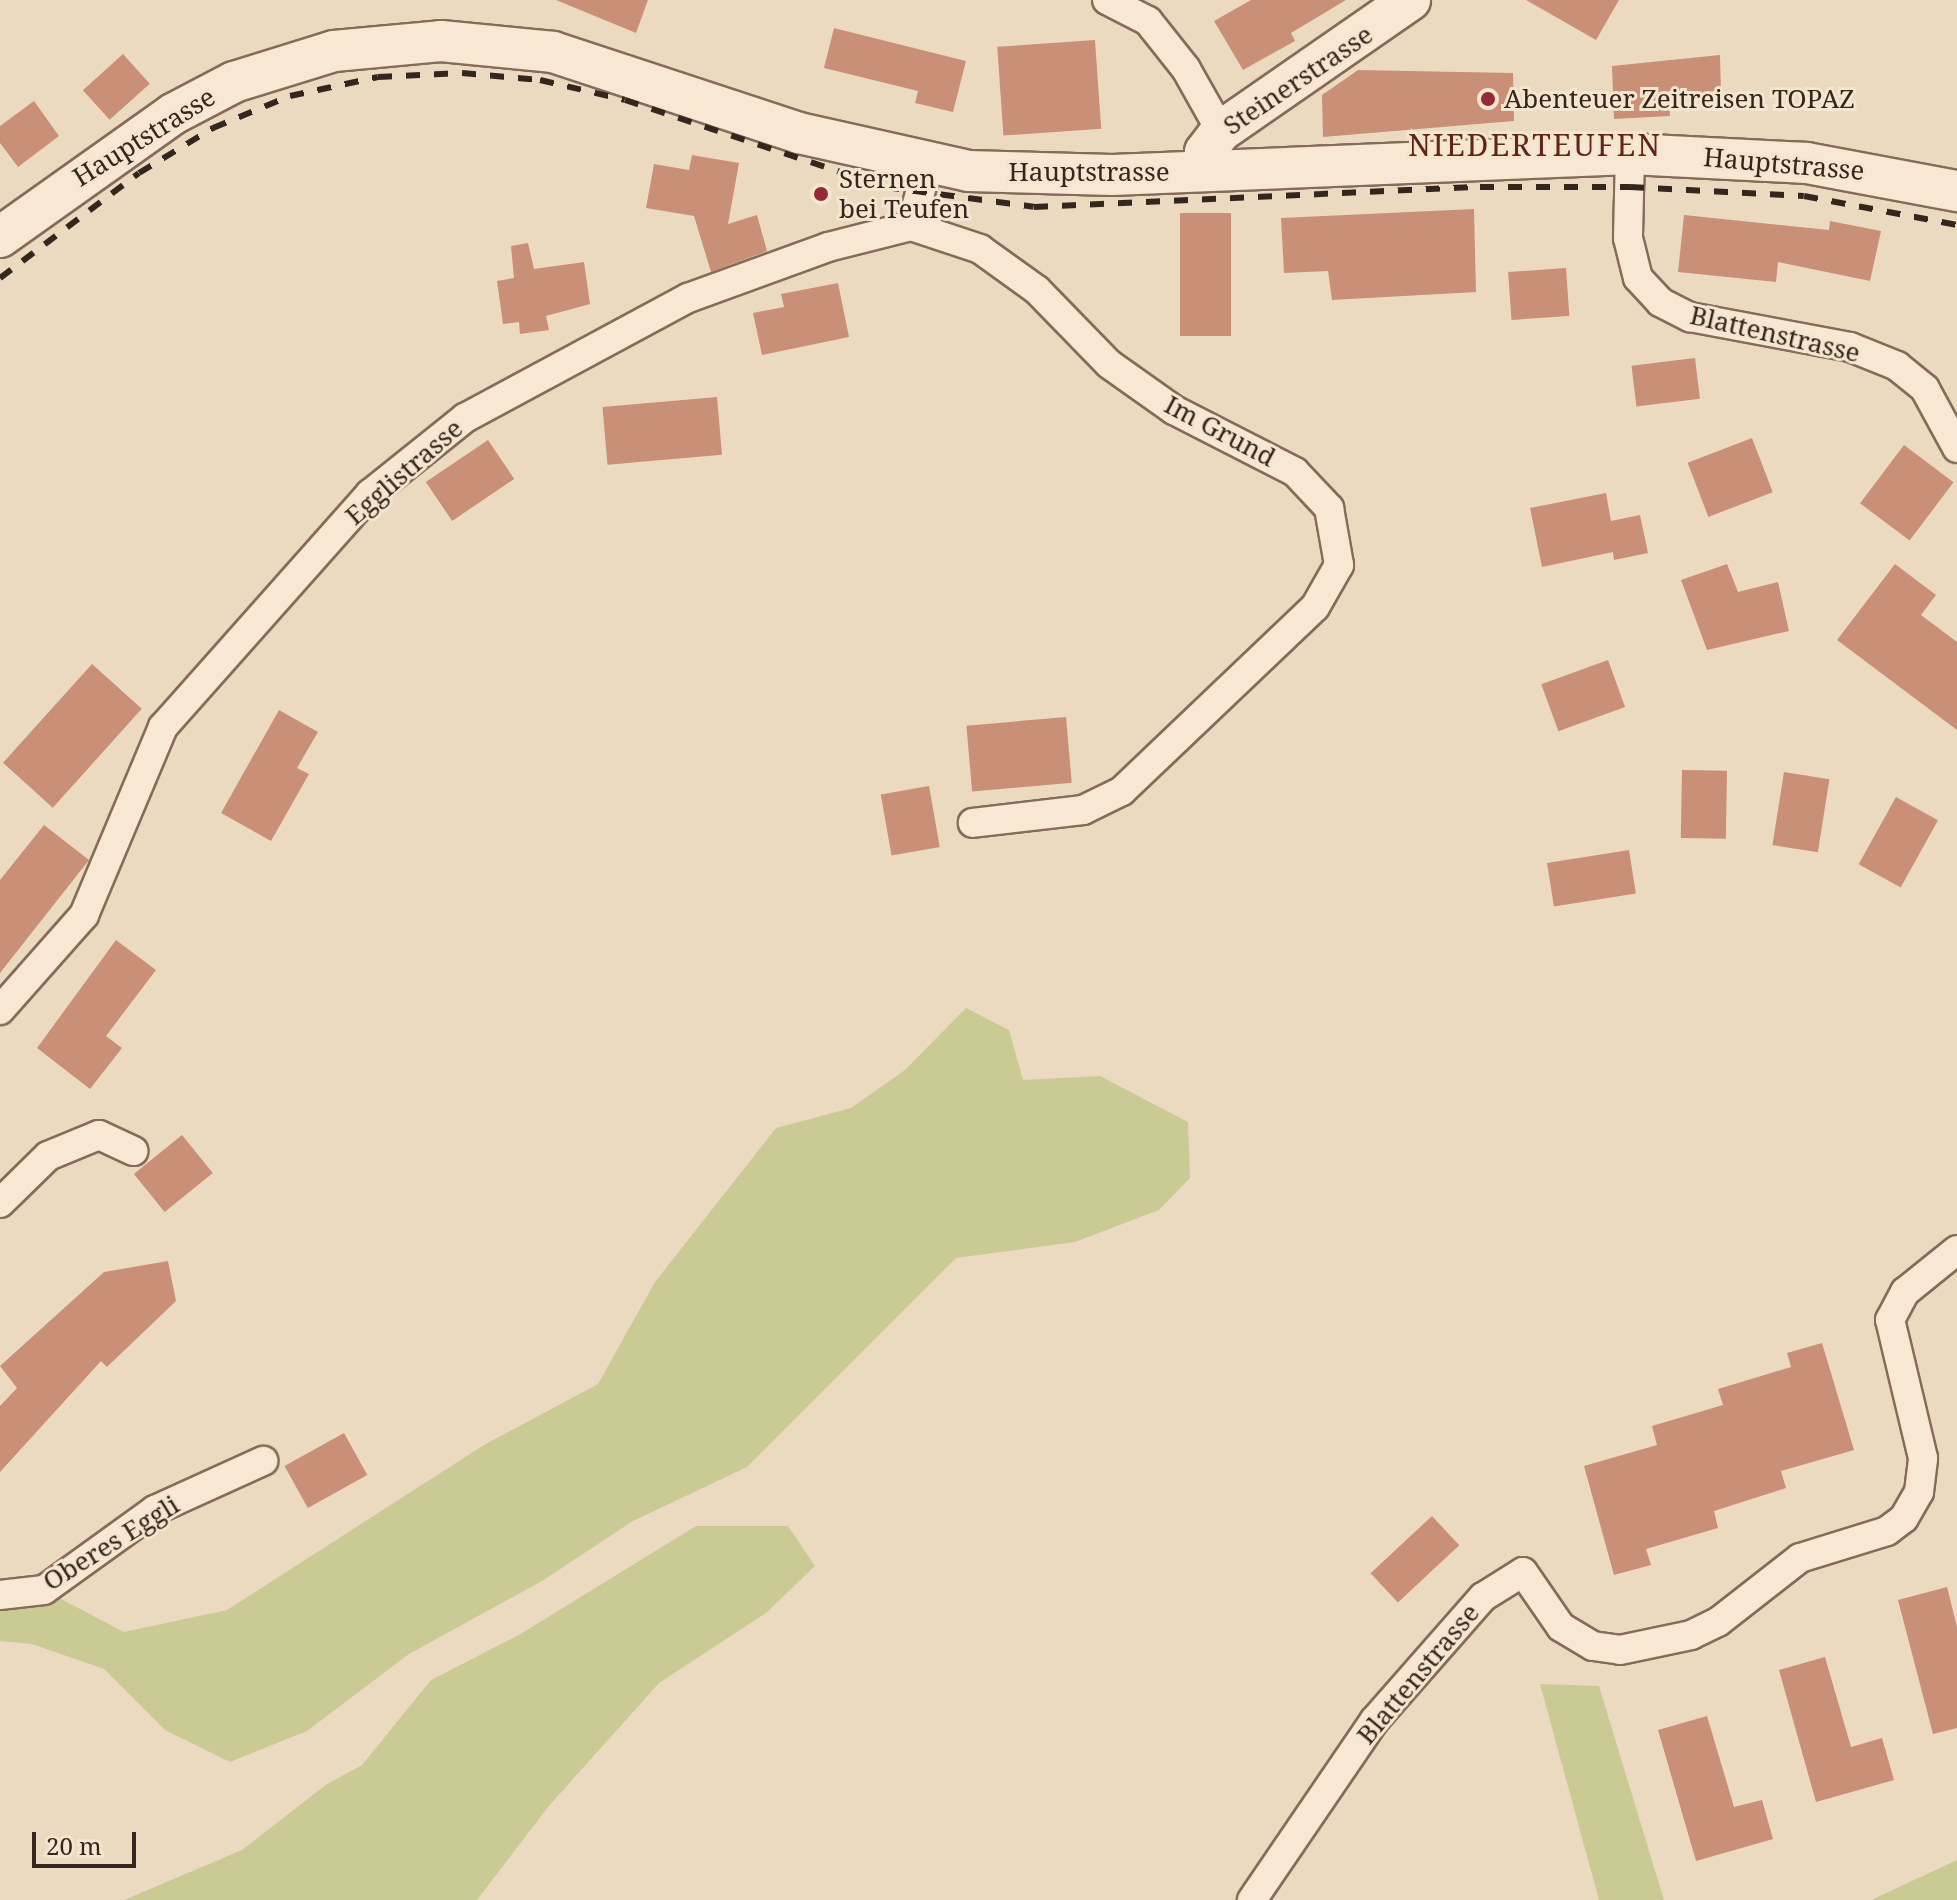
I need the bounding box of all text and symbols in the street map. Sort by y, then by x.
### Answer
street label: Steinerstrasse [1218,19,1378,141]
street label: Hauptstrasse [67,81,221,193]
place label: Abenteuer Zeitreisen TOPAZ [1504,83,1855,115]
marker: Abenteuer Zeitreisen TOPAZ [1479,90,1497,108]
district label: NIEDERTEUFEN [1408,127,1662,163]
street label: Hauptstrasse [1702,141,1866,187]
street label: Hauptstrasse [1008,156,1170,188]
place label: Sternen bei Teufen [839,163,969,224]
marker: Sternen bei Teufen [810,183,832,205]
street label: Blattenstrasse [1687,299,1863,369]
street label: Im Grund [1159,389,1281,473]
street label: Egglistrasse [339,413,469,531]
street label: Oberes Eggli [37,1489,185,1597]
street label: Blattenstrasse [1350,1598,1486,1750]
scale bar [36,1816,140,1866]
text: 20 m [46,1829,102,1862]

